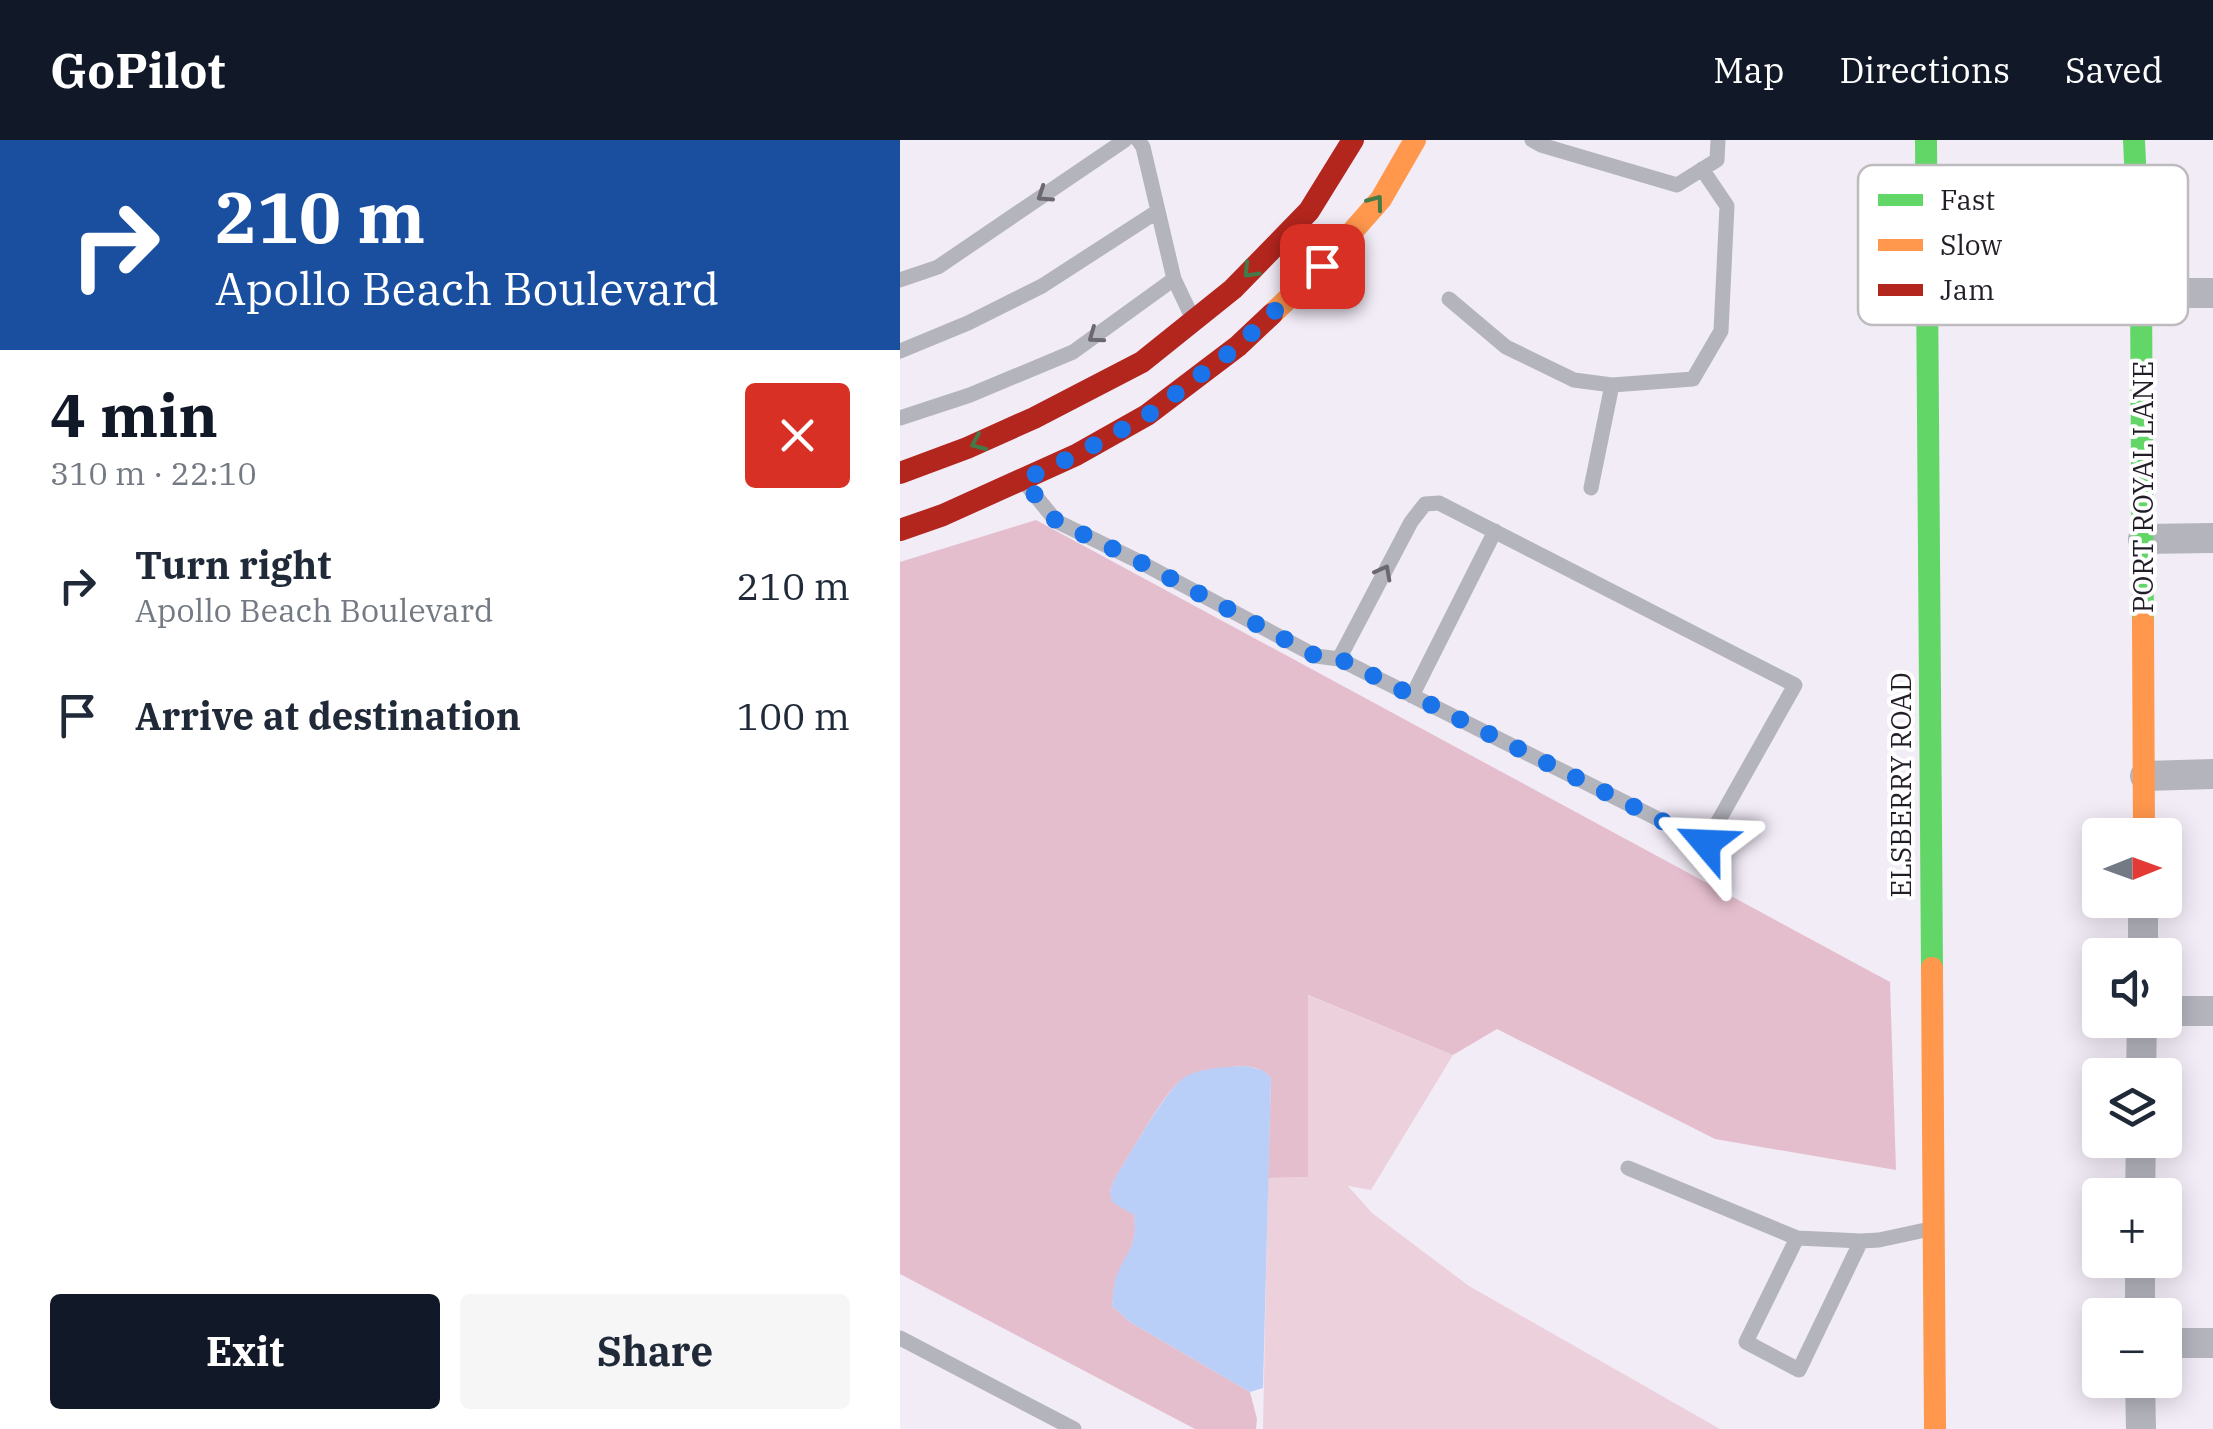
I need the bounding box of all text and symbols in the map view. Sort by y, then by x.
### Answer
text: GoPilot [50,39,225,101]
text: Map [1713,47,1784,93]
text: Directions [1839,47,2010,93]
text: Saved [2065,47,2163,93]
legend [1858,165,2188,325]
text: 210 m [215,171,425,262]
icon: right [50,180,180,310]
text: Fast [1940,181,1995,218]
one-way arrow [1037,183,1056,201]
one-way arrow [1365,195,1382,213]
pin [1280,224,1365,309]
text: Slow [1940,226,2002,263]
icon: arrive [1295,239,1350,294]
text: Apollo Beach Boulevard [215,259,719,317]
one-way arrow [1244,259,1262,277]
text: Jam [1940,271,1995,308]
one-way arrow [1088,325,1106,342]
street label: PORT ROYAL LANE [2124,361,2161,613]
text: 4 min [50,375,218,454]
button: close [745,383,850,488]
one-way arrow [970,431,988,451]
text: 310 m · 22:10 [50,452,257,494]
text: Turn right [135,540,331,589]
icon: right [50,558,105,613]
text: 210 m [737,561,850,610]
one-way arrow [1372,565,1391,583]
text: Apollo Beach Boulevard [135,589,493,631]
street label: ELSBERRY ROAD [1882,672,1919,898]
icon: arrive [50,688,105,743]
text: Arrive at destination [135,691,521,740]
text: 100 m [737,691,850,740]
position arrow [1654,791,1758,895]
north arrow [2082,818,2182,918]
map controls [2082,818,2182,1398]
button: sound [2082,938,2182,1038]
button: layers [2082,1058,2182,1158]
button: + [2082,1178,2182,1278]
button: Exit [50,1294,440,1409]
button: Share [460,1294,850,1409]
button: − [2082,1298,2182,1398]

